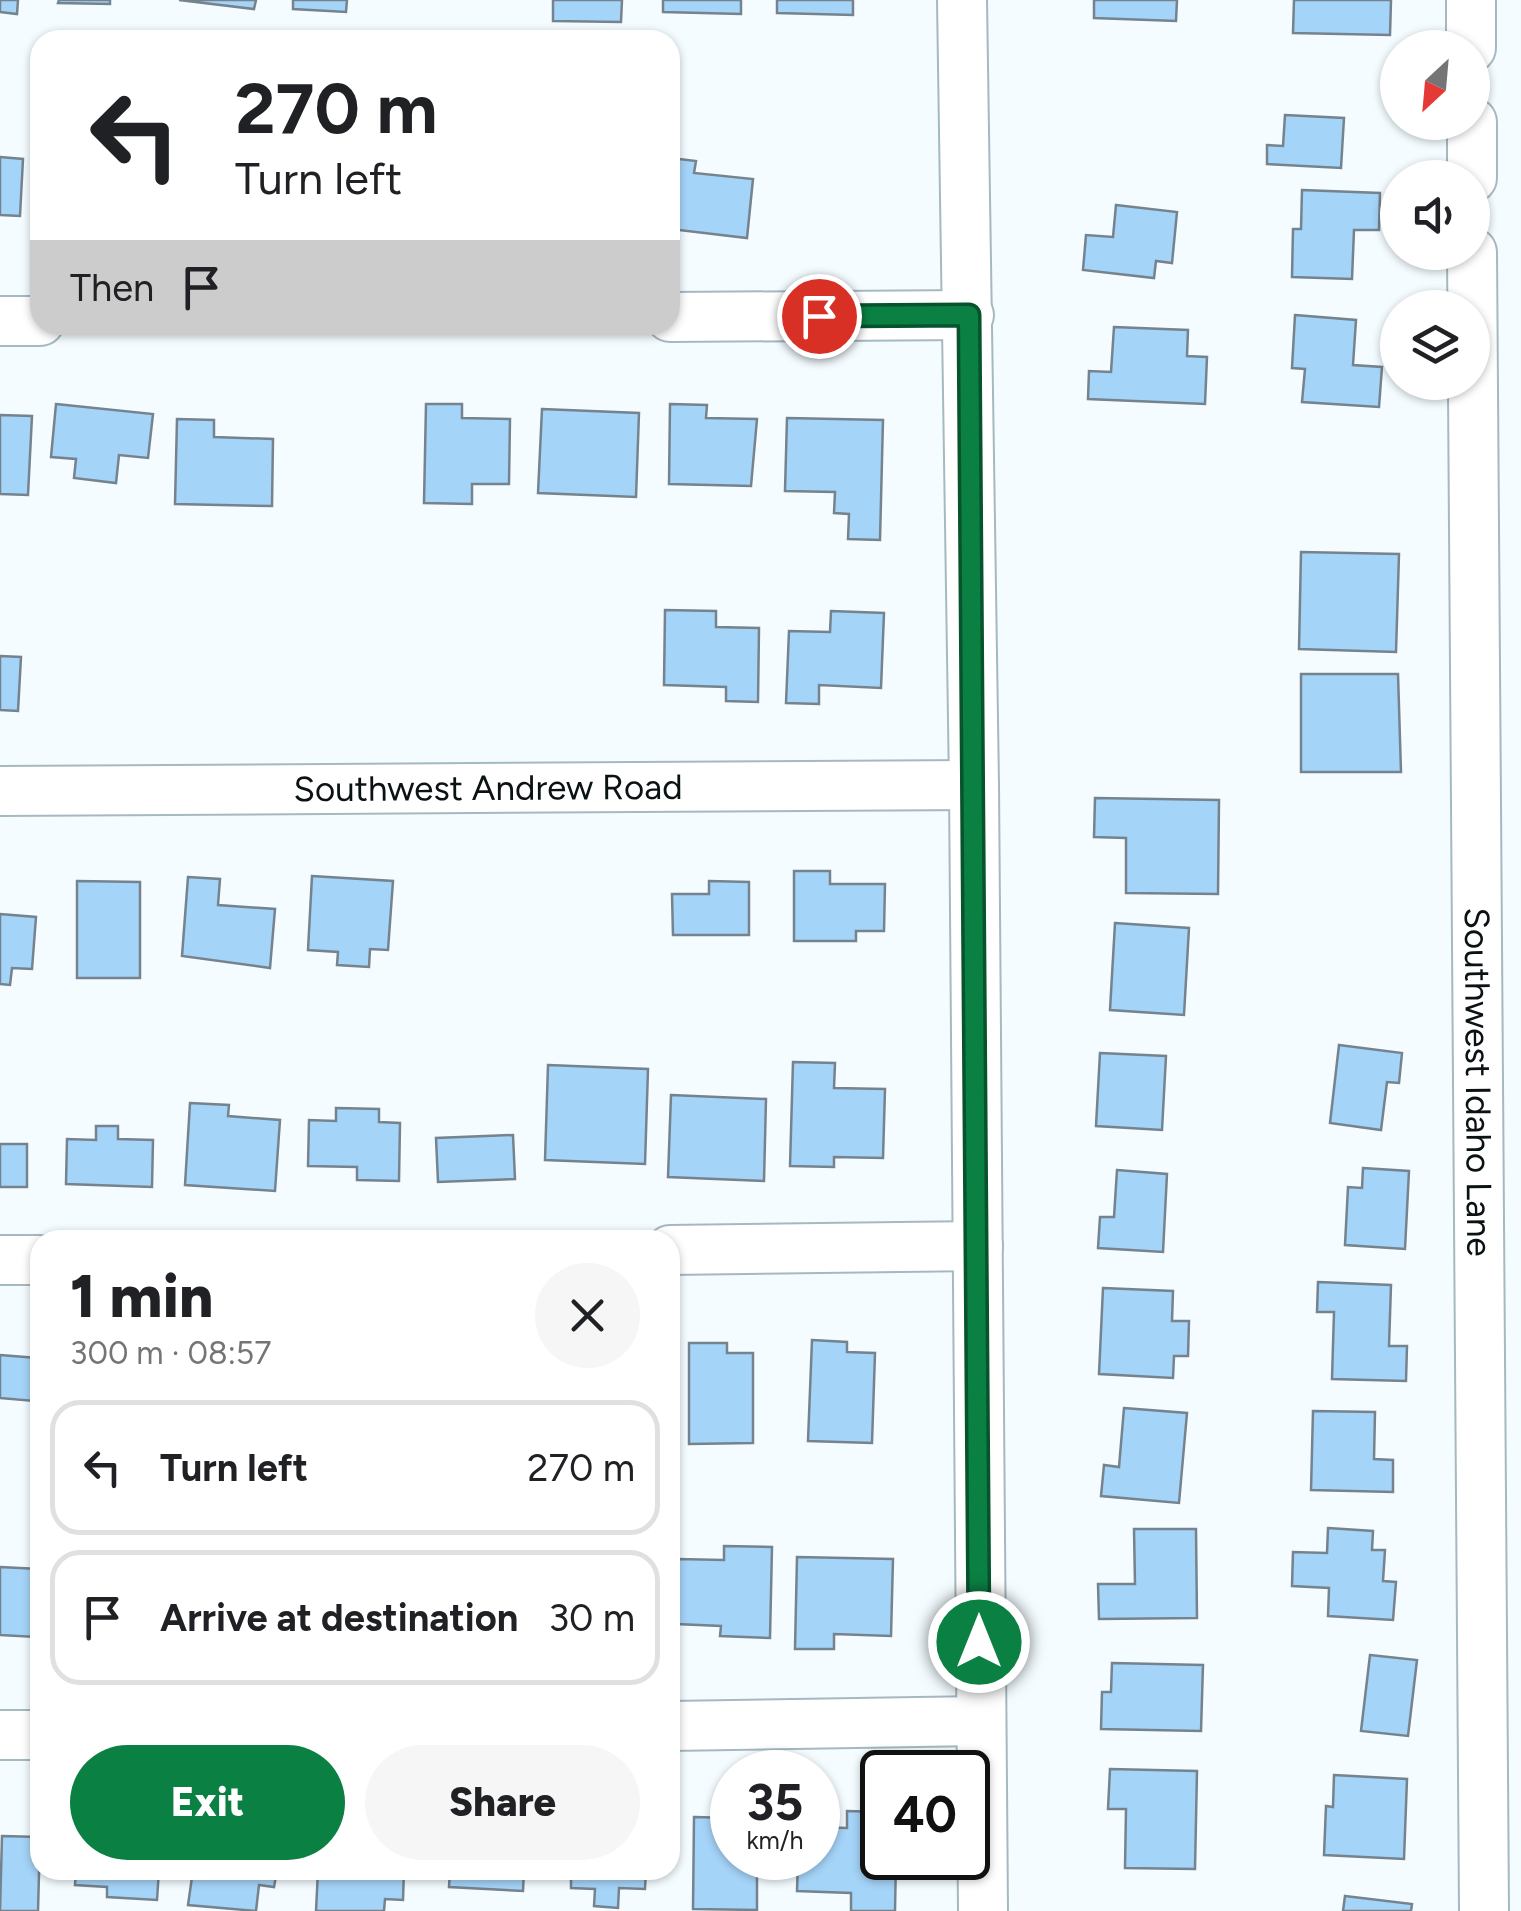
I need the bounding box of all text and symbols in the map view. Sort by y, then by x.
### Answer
north arrow [1380,30,1490,140]
map controls [1380,30,1490,400]
text: 270 m [235,66,438,151]
icon: left [70,70,200,200]
text: Turn left [235,151,402,205]
button: sound [1380,160,1490,270]
icon: arrive [174,260,229,315]
text: Then [70,265,154,311]
pin [777,274,862,359]
icon: arrive [792,289,847,344]
button: layers [1380,290,1490,400]
street label: Southwest Andrew Road [293,766,683,810]
street label: Southwest Idaho Lane [1456,907,1500,1257]
text: 1 min [70,1260,213,1332]
button: close [535,1263,640,1368]
text: 300 m · 08:57 [70,1334,271,1372]
icon: left [75,1440,130,1495]
text: Turn left [160,1445,308,1491]
text: 270 m [527,1445,635,1491]
icon: arrive [75,1590,130,1645]
position arrow [927,1590,1031,1694]
text: Arrive at destination [160,1595,518,1641]
text: 30 m [548,1595,635,1641]
button: Exit [70,1745,345,1860]
button: Share [365,1745,640,1860]
speed limit sign: 40 [860,1750,990,1880]
text: 35 [747,1772,803,1833]
text: km/h [746,1825,804,1855]

